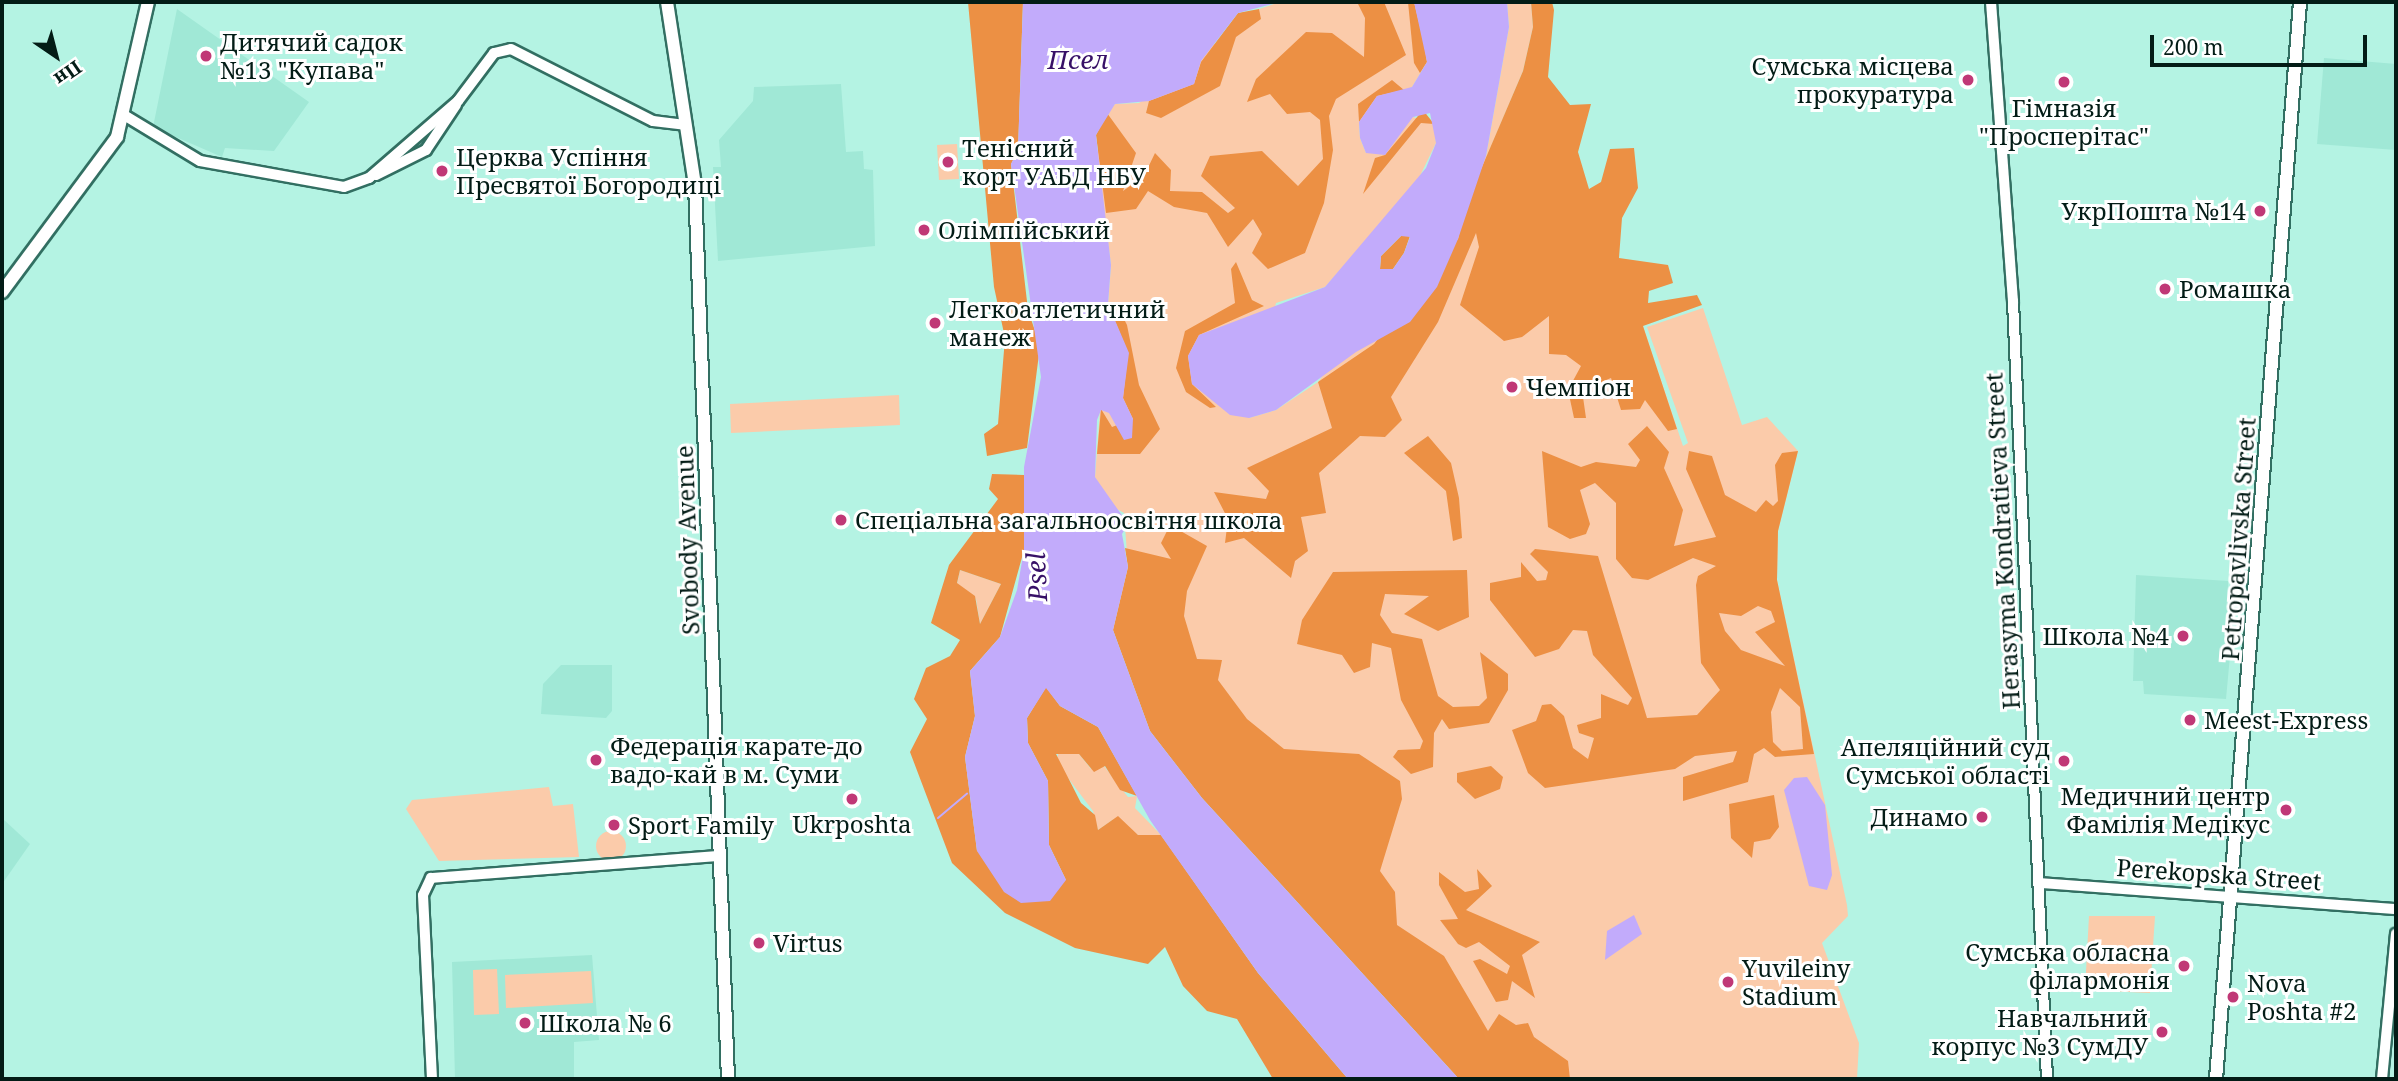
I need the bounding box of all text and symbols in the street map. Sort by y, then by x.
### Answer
north arrow [21,21,91,91]
scale bar [2153,21,2370,65]
place label: Дитячий садок №13 "Купава" [220,28,403,84]
text: 200 m [2163,33,2224,61]
water label: Псел [1048,44,1108,76]
marker: Дитячий садок №13 "Купава" [198,48,214,64]
place label: Сумська місцева прокуратура [1751,52,1954,108]
text: Пн [49,54,87,92]
marker: Сумська місцева прокуратура [1960,72,1976,88]
marker: Гімназія "Просперітас" [2056,74,2072,90]
place label: Гімназія "Просперітас" [1979,94,2149,150]
place label: Тенісний корт УАБД НБУ [962,134,1146,190]
place label: Церква Успіння Пресвятої Богородиці [456,143,721,199]
marker: Тенісний корт УАБД НБУ [940,154,956,170]
marker: Церква Успіння Пресвятої Богородиці [434,163,450,179]
place label: УкрПошта №14 [2061,197,2246,225]
marker: УкрПошта №14 [2252,203,2268,219]
place label: Олімпійський [938,216,1110,244]
marker: Олімпійський [916,222,932,238]
place label: Ромашка [2179,275,2291,303]
marker: Ромашка [2157,281,2173,297]
place label: Легкоатлетичний манеж [949,295,1165,351]
marker: Легкоатлетичний манеж [927,315,943,331]
street label: Herasyma Kondratieva Street [1979,372,2025,710]
place label: Чемпіон [1526,373,1631,401]
marker: Чемпіон [1504,379,1520,395]
street label: Petropavlivska Street [2215,416,2261,662]
street label: Svobody Avenue [669,445,705,635]
place label: Спеціальна загальноосвітня школа [855,506,1282,534]
marker: Спеціальна загальноосвітня школа [833,512,849,528]
water label: Psel [1020,552,1054,602]
place label: Школа №4 [2042,622,2169,650]
marker: Школа №4 [2175,628,2191,644]
place label: Meest-Express [2204,706,2368,734]
marker: Meest-Express [2182,712,2198,728]
place label: Федерація карате-до вадо-кай в м. Суми [610,732,863,788]
place label: Апеляційний суд Сумської області [1841,733,2050,789]
marker: Федерація карате-до вадо-кай в м. Суми [588,752,604,768]
marker: Апеляційний суд Сумської області [2056,753,2072,769]
place label: Медичний центр Фамілія Медікус [2061,782,2270,838]
marker: Ukrposhta [844,791,860,807]
marker: Медичний центр Фамілія Медікус [2276,800,2296,820]
place label: Динамо [1871,803,1968,831]
marker: Динамо [1974,809,1990,825]
place label: Ukrposhta [792,810,912,838]
place label: Sport Family [628,811,774,839]
marker: Sport Family [606,817,622,833]
street label: Perekopska Street [2116,852,2322,896]
place label: Virtus [773,929,843,957]
marker: Virtus [751,935,767,951]
place label: Сумська обласна філармонія [1965,938,2170,994]
place label: Yuvileiny Stadium [1742,954,1850,1010]
marker: Сумська обласна філармонія [2176,958,2192,974]
place label: Nova Poshta #2 [2247,969,2356,1025]
marker: Yuvileiny Stadium [1720,974,1736,990]
marker: Nova Poshta #2 [2225,989,2241,1005]
place label: Навчальний корпус №3 СумДУ [1931,1004,2148,1060]
place label: Школа № 6 [539,1009,672,1037]
marker: Школа № 6 [517,1015,533,1031]
marker: Навчальний корпус №3 СумДУ [2154,1024,2170,1040]

